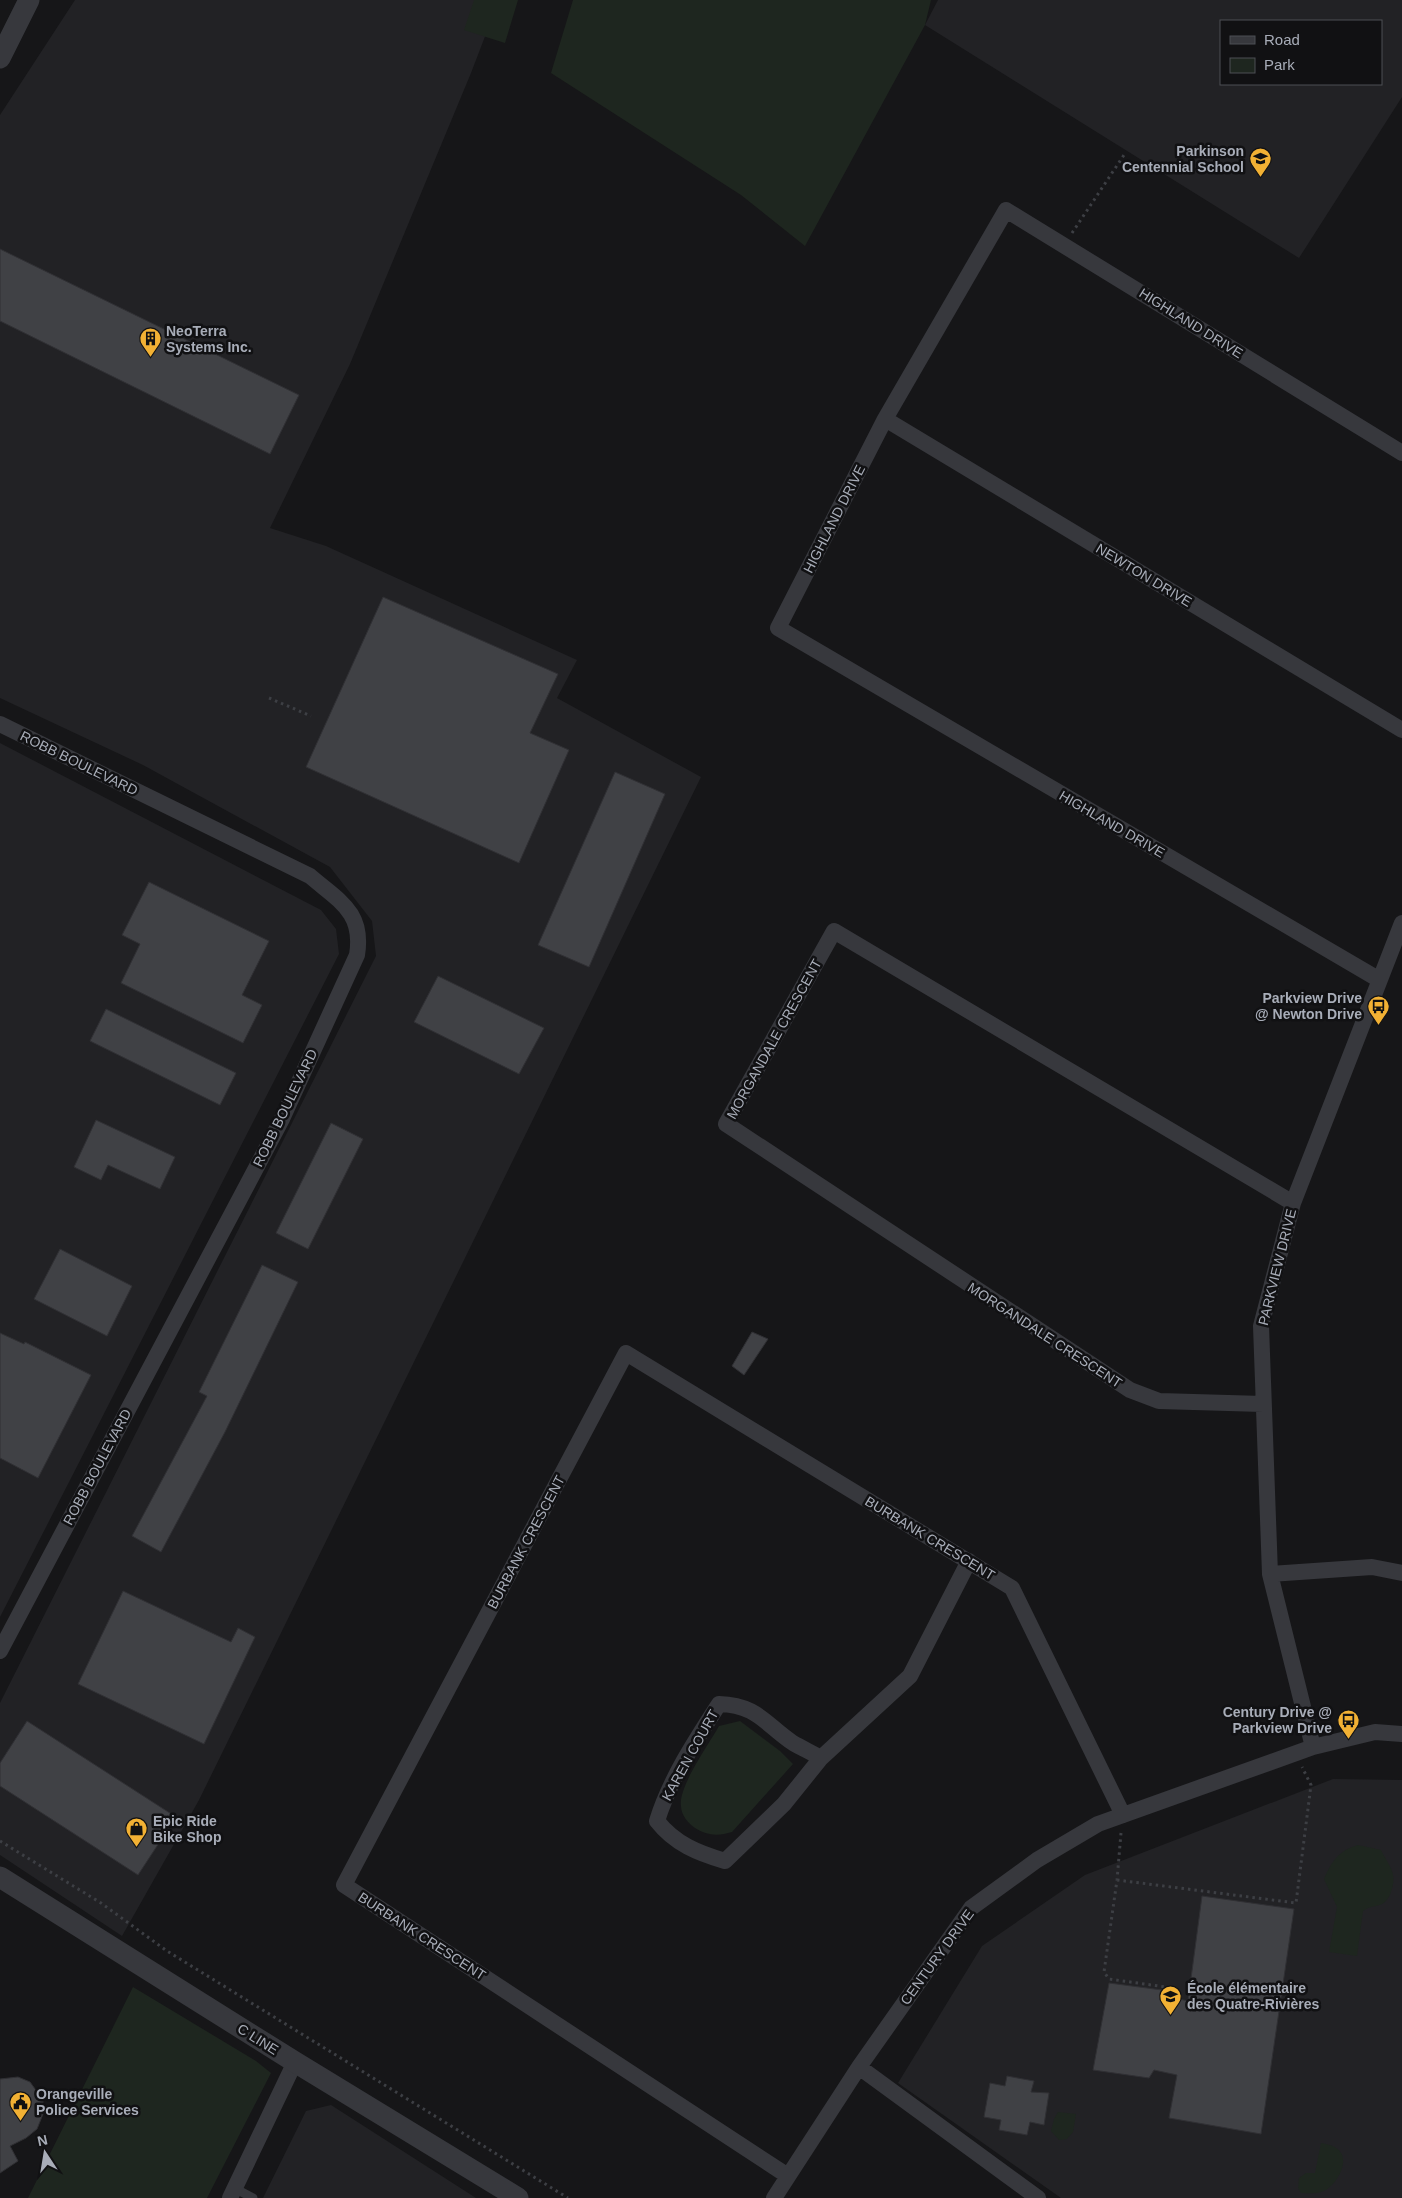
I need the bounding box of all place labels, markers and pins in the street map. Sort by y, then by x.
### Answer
place label: Parkinson Centennial School [1122,143,1244,175]
school or university icon: Parkinson Centennial School [1248,147,1272,178]
place label: NeoTerra Systems Inc. [166,323,252,355]
building icon: NeoTerra Systems Inc. [138,327,162,358]
place label: Parkview Drive @ Newton Drive [1255,990,1362,1022]
bus stop icon: Parkview Drive @ Newton Drive [1366,994,1390,1025]
place label: Century Drive @ Parkview Drive [1223,1704,1332,1736]
bus stop icon: Century Drive @ Parkview Drive [1336,1708,1360,1739]
place label: Epic Ride Bike Shop [153,1813,221,1845]
shop icon: Epic Ride Bike Shop [125,1817,149,1848]
place label: École élémentaire des Quatre-Rivières [1187,1980,1319,2012]
school or university icon: École élémentaire des Quatre-Rivières [1159,1984,1183,2015]
place label: Orangeville Police Services [36,2086,139,2118]
public building icon: Orangeville Police Services [8,2090,32,2121]

